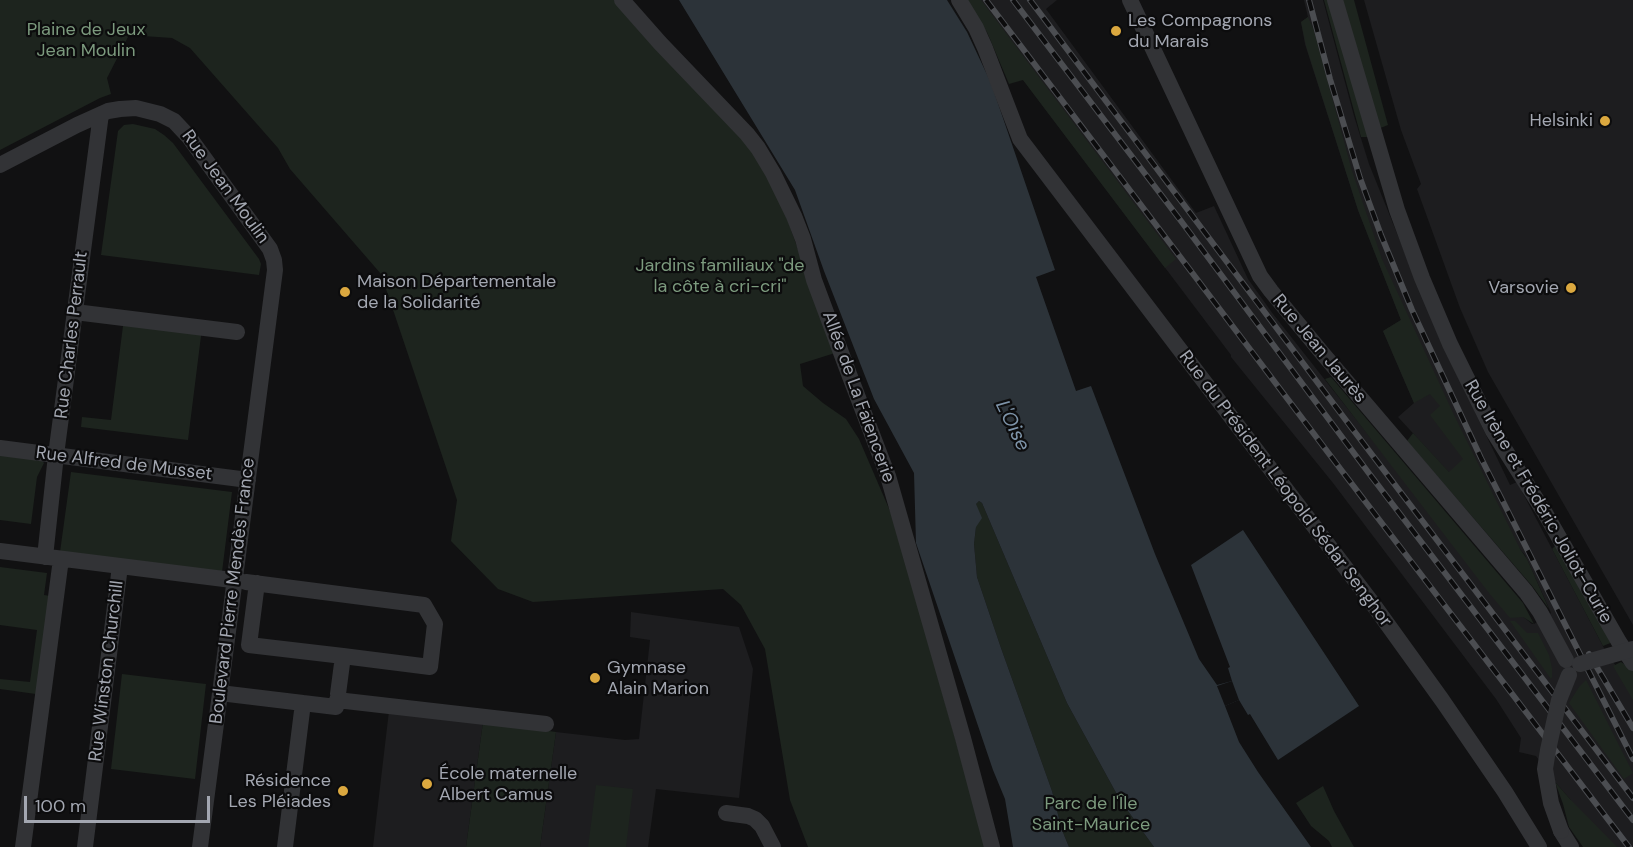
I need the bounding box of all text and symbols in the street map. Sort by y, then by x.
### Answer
place label: Les Compagnons du Marais [1128,10,1272,52]
park label: Plaine de Jeux Jean Moulin [27,19,145,62]
marker: Les Compagnons du Marais [1109,24,1123,38]
place label: Helsinki [1529,110,1593,132]
marker: Helsinki [1598,114,1612,128]
street label: Rue Jean Moulin [177,126,273,248]
street label: Rue Charles Perrault [51,250,93,420]
park label: Jardins familiaux "de la côte à cri-cri" [636,255,804,298]
place label: Maison Départementale de la Solidarité [357,271,556,314]
place label: Varsovie [1488,277,1559,299]
marker: Varsovie [1564,281,1578,295]
marker: Maison Départementale de la Solidarité [338,285,352,299]
street label: Rue Jean Jaurès [1267,290,1371,408]
street label: Allée de La Faïencerie [817,308,899,486]
street label: Rue du Président Léopold Sédar Senghor [1174,347,1396,631]
street label: Rue Irène et Frédéric Joliot-Curie [1459,377,1617,627]
water label: L'Oise [990,397,1034,455]
street label: Rue Alfred de Musset [35,442,213,486]
street label: Boulevard Pierre Mendès France [206,457,260,725]
street label: Rue Winston Churchill [85,579,129,763]
place label: Gymnase Alain Marion [607,657,709,700]
marker: Gymnase Alain Marion [588,671,602,685]
place label: École maternelle Albert Camus [439,763,577,806]
place label: Résidence Les Pléiades [229,770,331,812]
marker: École maternelle Albert Camus [420,777,434,791]
scale bar [27,784,213,822]
marker: Résidence Les Pléiades [336,784,350,798]
park label: Parc de l'Île Saint-Maurice [1032,793,1150,836]
text: 100 m [35,794,86,818]

